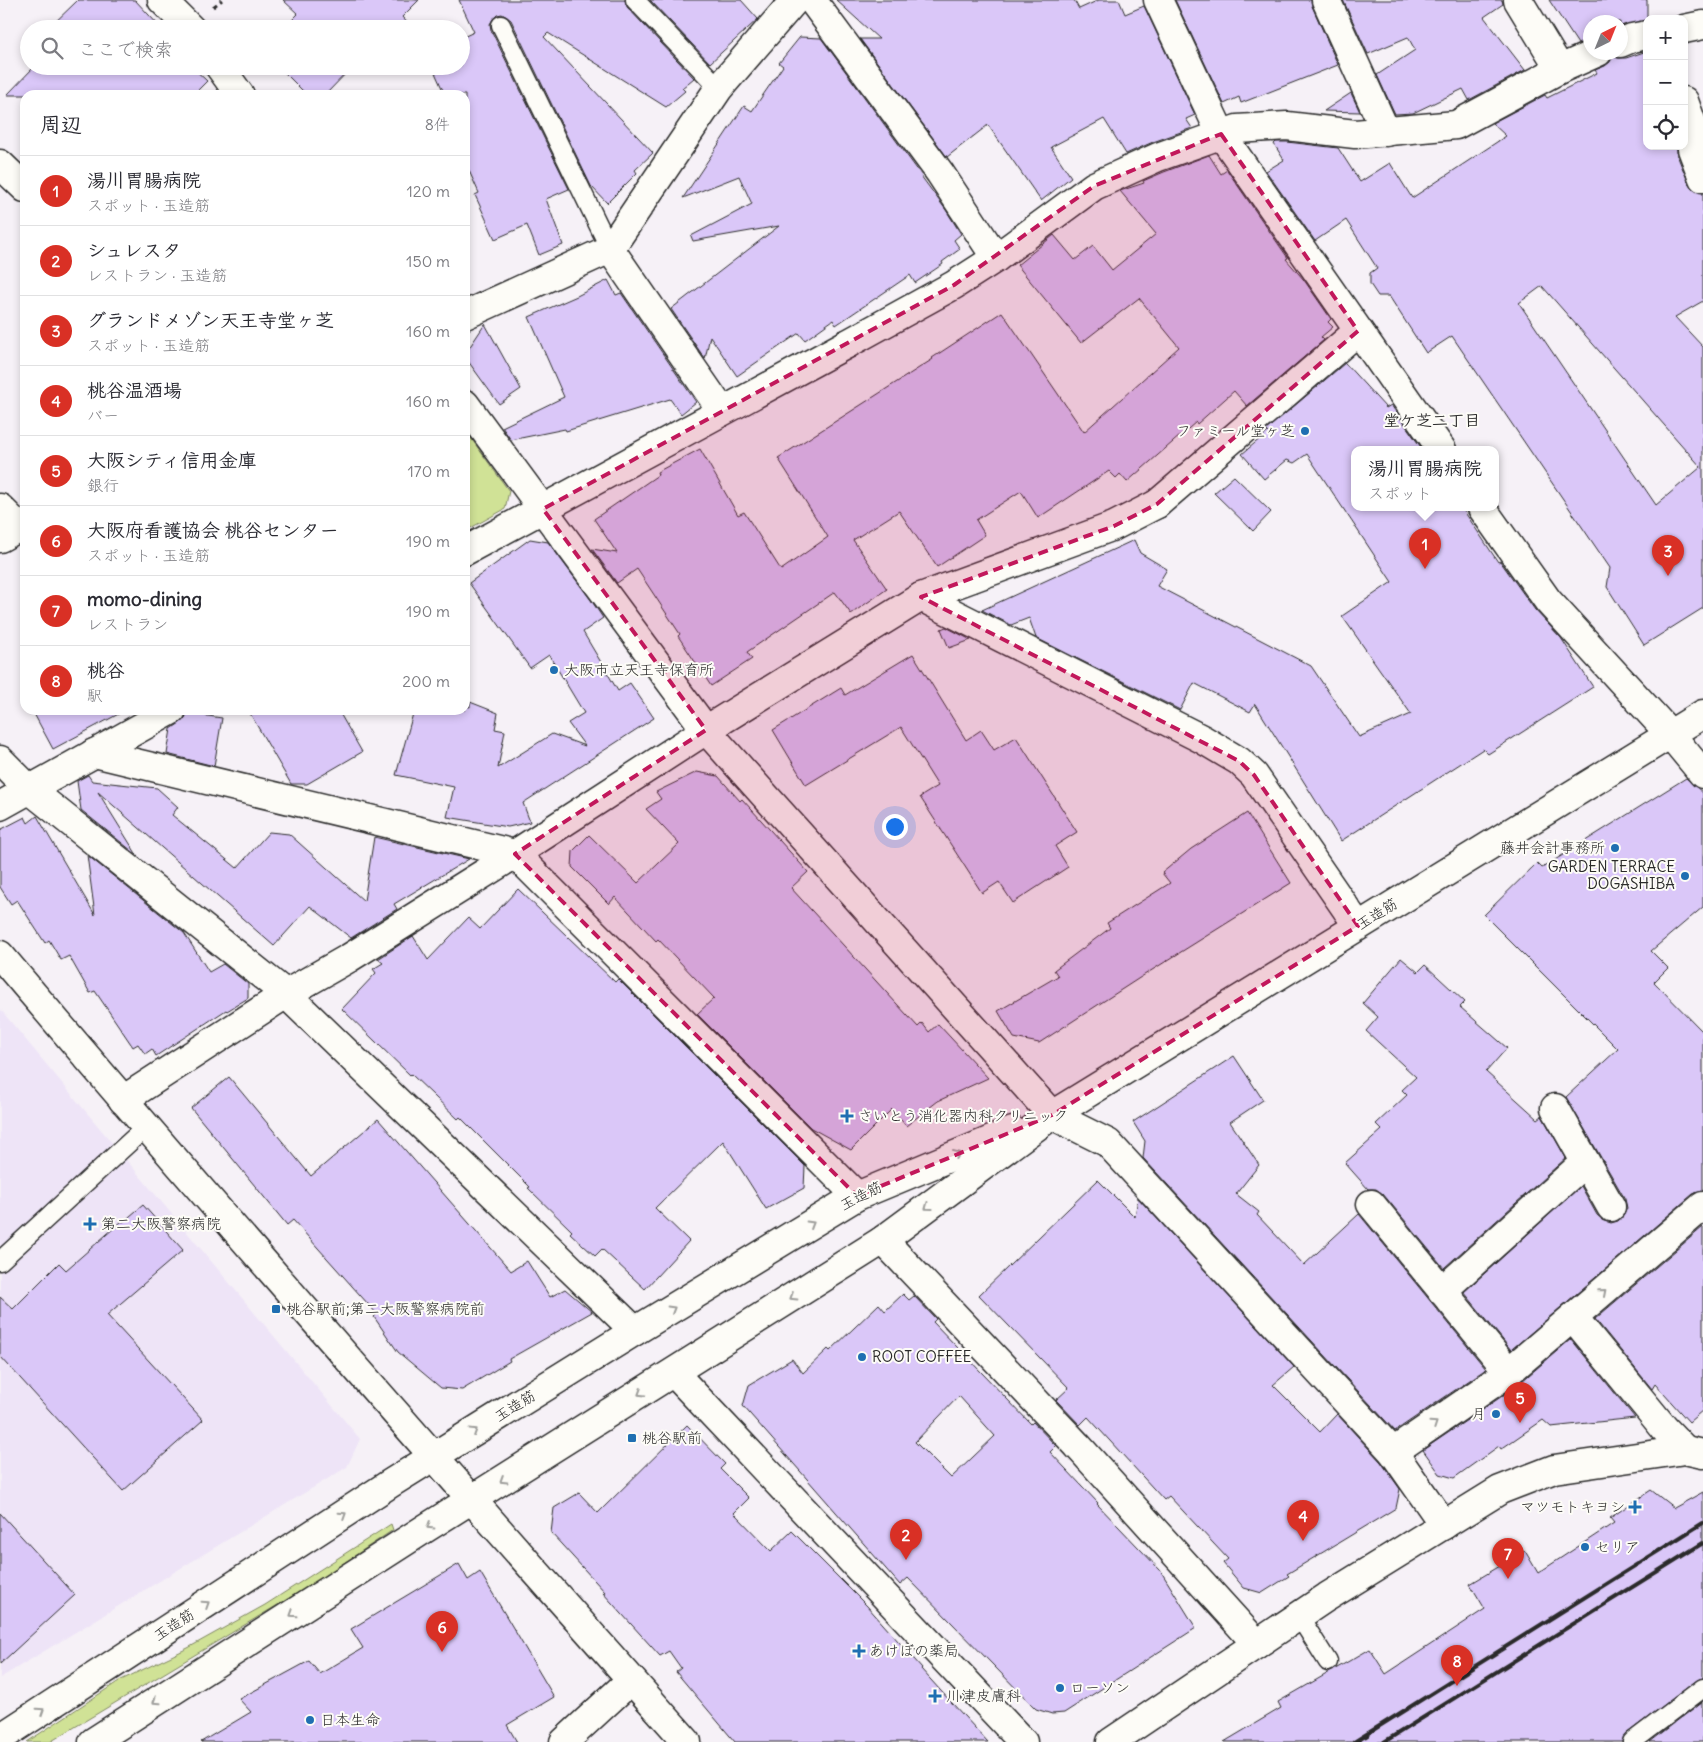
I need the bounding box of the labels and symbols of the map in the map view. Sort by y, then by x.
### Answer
north arrow [1583,15,1628,60]
district label: 堂ケ芝二丁目 [1384,410,1480,430]
place label: ファミール堂ヶ芝 [1176,421,1295,440]
marker: ファミール堂ヶ芝 [1299,425,1311,437]
pin: 1 [1409,528,1441,569]
pin: 3 [1652,535,1684,576]
place label: 大阪市立天王寺保育所 [564,660,714,679]
marker: 大阪市立天王寺保育所 [548,664,560,676]
your location [882,814,908,840]
place label: 藤井会計事務所 [1500,838,1605,857]
marker: 藤井会計事務所 [1609,842,1621,854]
place label: GARDEN TERRACE DOGASHIBA [1548,857,1675,893]
marker: GARDEN TERRACE DOGASHIBA [1679,870,1691,882]
street label: 玉造筋 [1353,894,1401,934]
place label: さいとう消化器内科クリニック [858,1106,1068,1125]
marker: さいとう消化器内科クリニック [840,1109,854,1123]
one-way arrow [952,1150,961,1161]
street label: 玉造筋 [836,1177,885,1214]
one-way arrow [924,1201,934,1210]
place label: 第二大阪警察病院 [101,1214,221,1233]
marker: 第二大阪警察病院 [83,1217,97,1231]
one-way arrow [805,1221,814,1231]
one-way arrow [1597,1289,1606,1298]
one-way arrow [789,1291,799,1300]
place label: 桃谷駅前;第二大阪警察病院前 [286,1299,485,1318]
marker: 桃谷駅前;第二大阪警察病院前 [270,1303,282,1315]
one-way arrow [666,1305,675,1315]
place label: ROOT COFFEE [872,1347,972,1366]
marker: ROOT COFFEE [856,1351,868,1363]
pin: 5 [1504,1382,1536,1423]
street label: 玉造筋 [491,1386,539,1426]
one-way arrow [637,1387,646,1397]
place label: 月 [1471,1404,1486,1423]
marker: 月 [1490,1408,1502,1420]
one-way arrow [1428,1421,1437,1430]
one-way arrow [469,1428,478,1438]
place label: 桃谷駅前 [642,1428,702,1447]
marker: 桃谷駅前 [626,1432,638,1444]
one-way arrow [500,1474,509,1483]
place label: マツモトキヨシ [1520,1497,1625,1516]
pin: 4 [1287,1500,1319,1541]
marker: マツモトキヨシ [1629,1501,1641,1513]
one-way arrow [337,1512,346,1521]
pin: 2 [890,1519,922,1560]
one-way arrow [427,1520,436,1529]
place label: セリア [1595,1537,1640,1556]
pin: 7 [1492,1538,1524,1579]
marker: セリア [1579,1541,1591,1553]
one-way arrow [201,1600,210,1610]
street label: 玉造筋 [150,1604,198,1645]
one-way arrow [290,1607,299,1617]
pin: 6 [426,1611,458,1652]
place label: あけぼの薬局 [869,1641,959,1660]
marker: あけぼの薬局 [853,1645,865,1657]
pin: 8 [1441,1645,1473,1686]
place label: ローソン [1070,1678,1130,1697]
marker: ローソン [1054,1682,1066,1694]
place label: 川津皮膚科 [946,1686,1021,1705]
marker: 川津皮膚科 [928,1689,942,1703]
one-way arrow [153,1695,162,1704]
one-way arrow [36,1708,45,1718]
place label: 日本生命 [320,1710,380,1729]
marker: 日本生命 [304,1714,316,1726]

